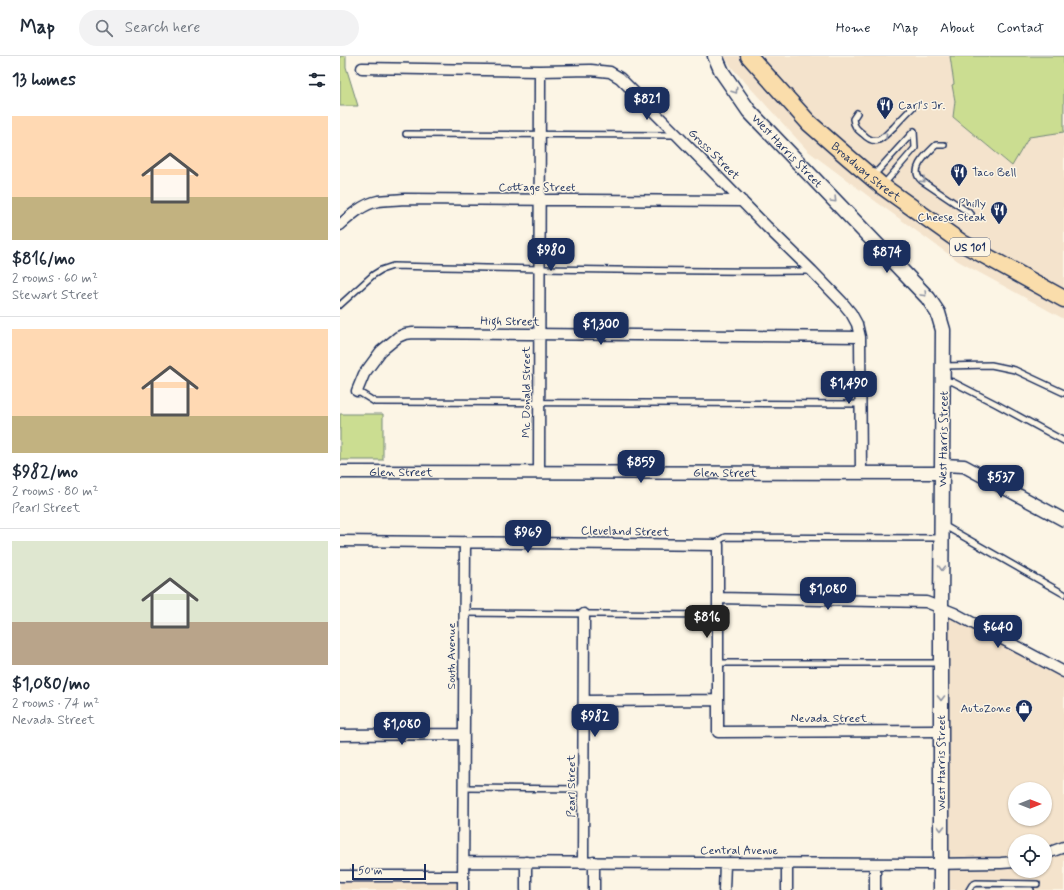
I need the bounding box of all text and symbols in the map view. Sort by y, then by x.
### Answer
search box [79,10,359,46]
text: Map [20,15,55,40]
icon: search [93,17,115,39]
text: Search here [125,18,200,38]
text: Home [836,19,870,37]
text: Map [892,19,918,37]
text: About [940,19,975,37]
text: Contact [997,19,1044,37]
text: 13 homes [12,69,76,91]
icon: filters [306,69,328,91]
pin: $821 [623,87,671,121]
one-way arrow [730,87,737,94]
text: $821 [634,91,660,108]
restaurant icon: Carl's Jr. [875,95,895,120]
place label: Carl's Jr. [898,98,945,114]
street label: West Harris Street [747,111,826,192]
street label: Gross Street [684,126,743,184]
one-way arrow [880,132,888,139]
street label: Broadway Street [827,139,904,206]
icon: home [134,142,206,214]
restaurant icon: Taco Bell [949,162,969,187]
place label: Taco Bell [972,165,1017,181]
one-way arrow [918,176,926,183]
street label: Cottage Street [498,180,576,196]
one-way arrow [829,195,837,203]
place label: Philly Cheese Steak [917,196,986,226]
restaurant icon: Philly Cheese Steak [989,200,1009,225]
pin: $980 [527,238,575,272]
road number: US 101 [950,238,990,256]
pin: $874 [863,240,911,274]
text: $980 [537,242,565,259]
text: $874 [872,244,902,261]
text: $816/mo [12,248,75,270]
text: 2 rooms · 60 m² [12,270,98,287]
text: Stewart Street [12,287,99,304]
one-way arrow [919,289,927,297]
pin: $1,300 [568,312,634,346]
street label: High Street [480,313,540,332]
text: $1,300 [583,316,619,333]
street label: Mc Donald Street [519,346,535,438]
icon: home [134,355,206,427]
pin: $1,490 [816,371,882,405]
text: $1,490 [830,375,868,392]
street label: West Harris Street [935,390,953,487]
pin: $859 [617,450,665,484]
text: $859 [627,454,655,471]
text: $982/mo [12,461,78,483]
street label: Glen Street [369,465,433,481]
pin: $537 [977,465,1025,499]
street label: Glen Street [693,466,757,482]
text: $537 [987,469,1015,486]
text: 2 rooms · 80 m² [12,483,98,500]
text: Pearl Street [12,500,80,517]
pin: $969 [504,520,552,554]
street label: Cleveland Street [581,523,669,541]
text: $969 [514,524,542,541]
one-way arrow [937,565,946,571]
icon: home [134,567,206,639]
pin: $1,080 [795,577,861,611]
text: $1,080 [809,581,847,598]
pin: $816 [683,605,731,639]
text: $816 [694,609,720,626]
pin: $640 [974,615,1022,649]
text: $640 [983,619,1013,636]
street label: South Avenue [444,622,460,689]
text: $1,080/mo [12,673,90,695]
text: 2 rooms · 74 m² [12,695,99,712]
one-way arrow [937,695,945,701]
shop icon: AutoZone [1014,698,1034,723]
place label: AutoZone [961,701,1011,717]
pin: $982 [571,704,619,738]
text: $982 [581,708,609,725]
street label: Nevada Street [791,711,867,727]
text: Nevada Street [12,712,95,729]
pin: $1,080 [369,712,435,746]
street label: West Harris Street [934,714,950,811]
text: $1,080 [383,716,421,733]
street label: Pearl Street [564,755,580,817]
north arrow [1008,782,1052,826]
map controls [1008,782,1052,878]
one-way arrow [937,825,945,831]
button: locate [1008,834,1052,878]
street label: Central Avenue [700,843,778,859]
scale bar [352,862,426,881]
text: 50 m [358,864,383,878]

